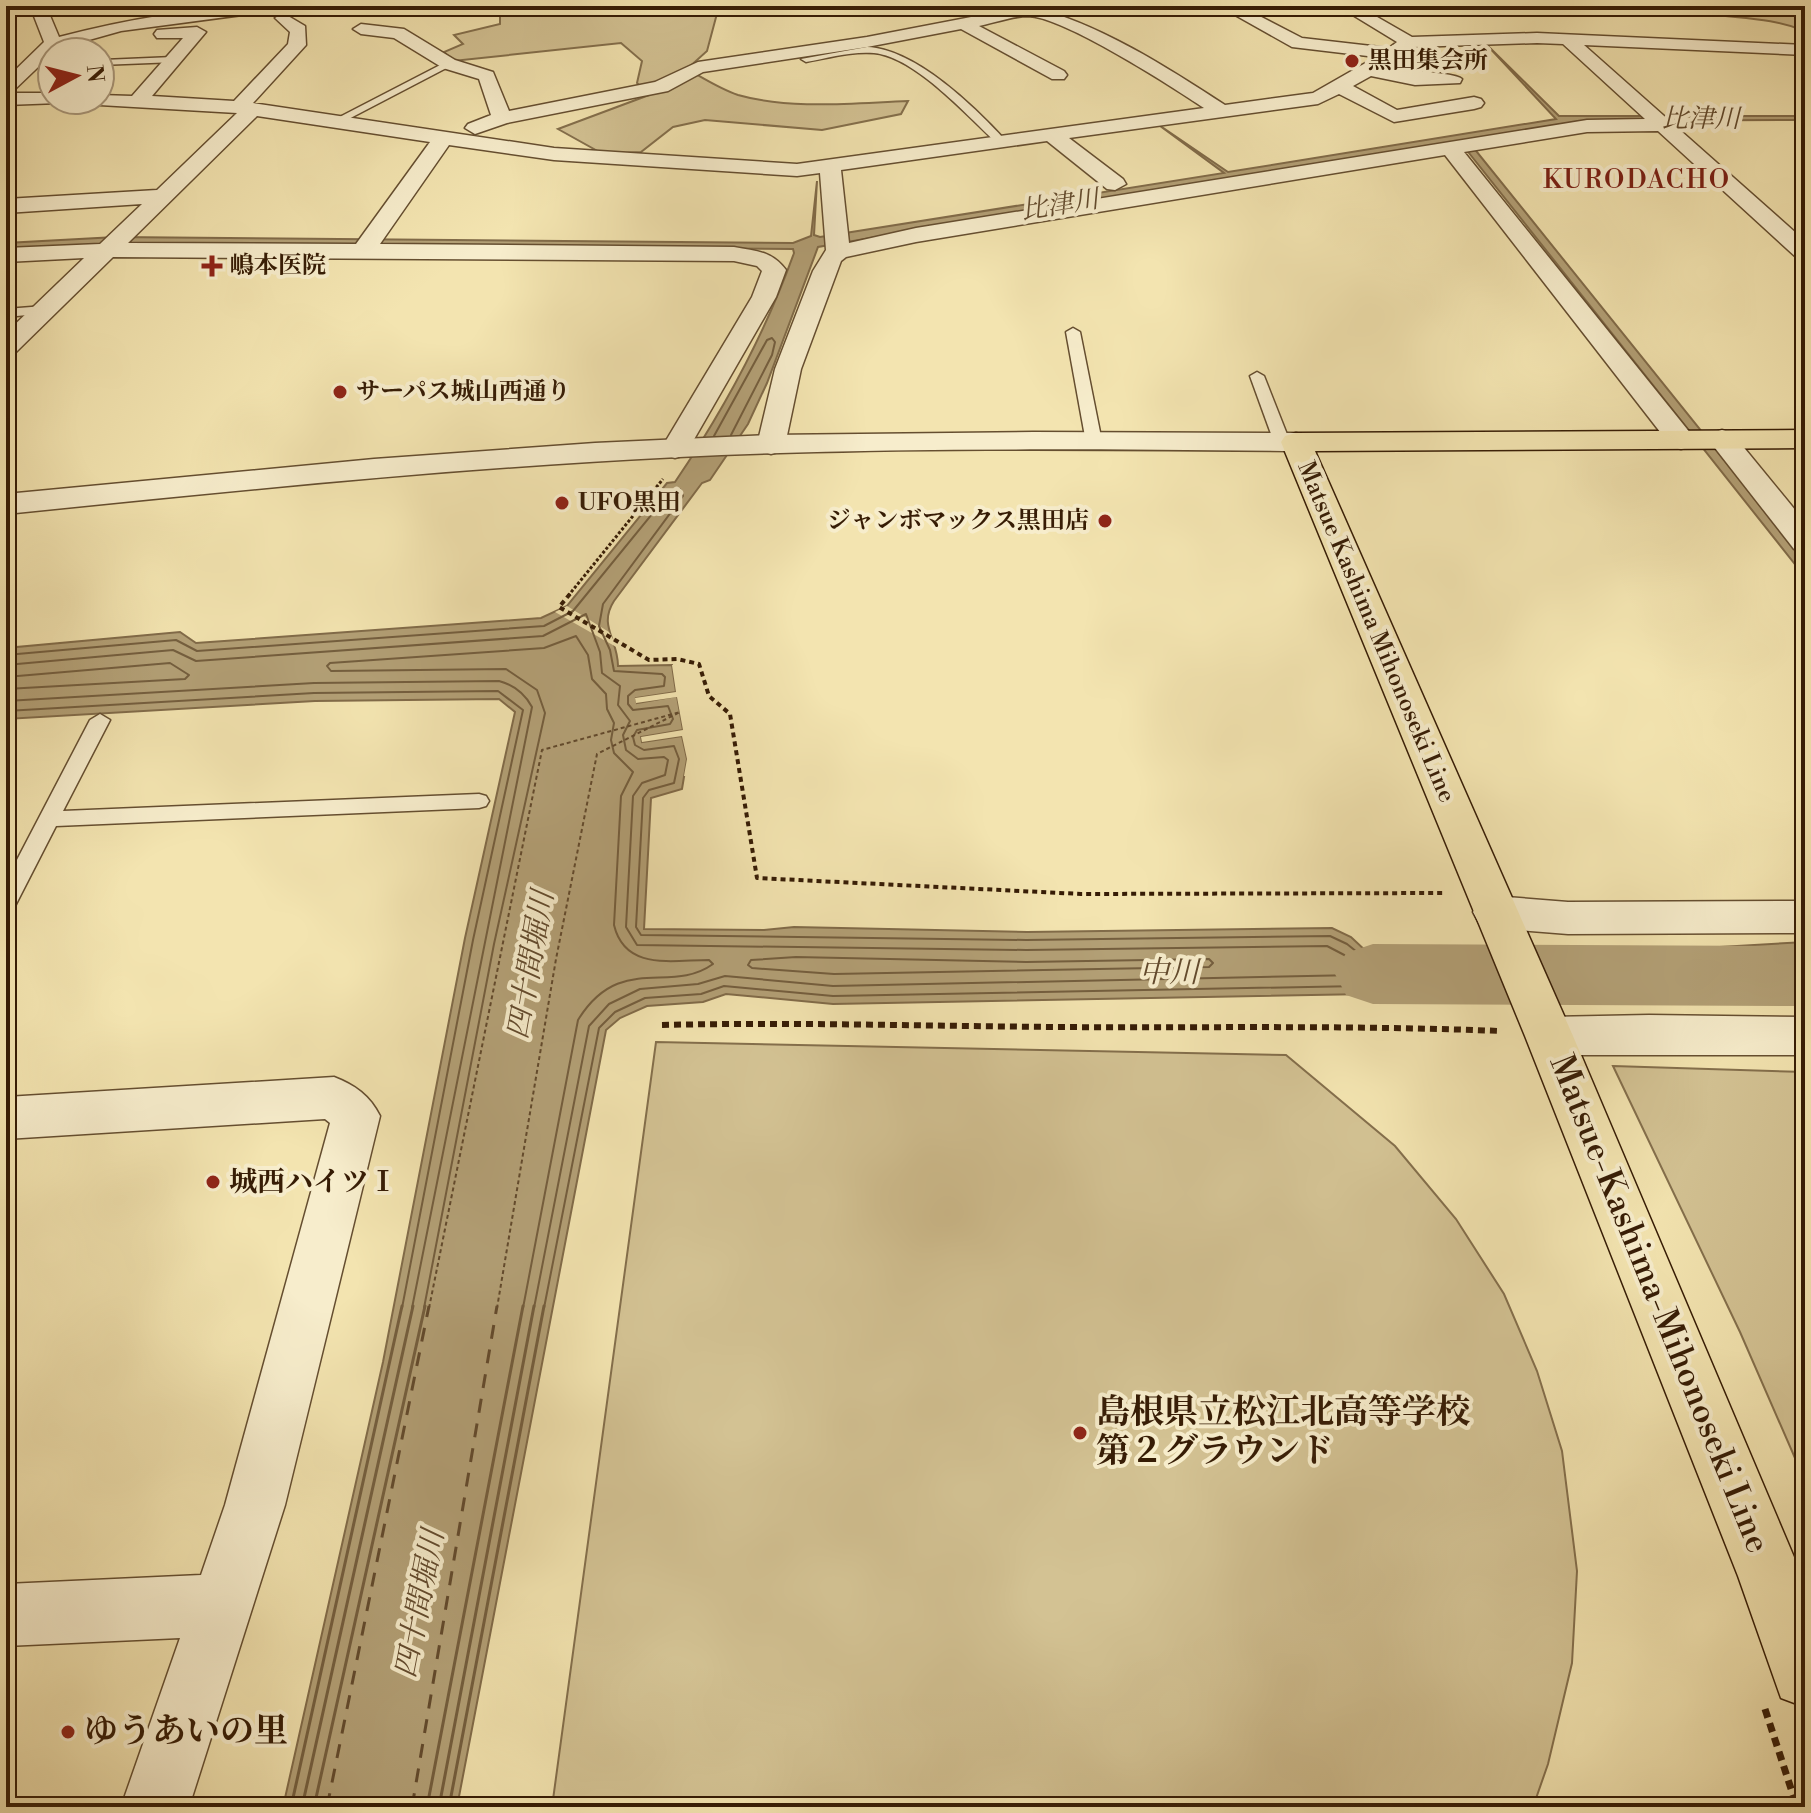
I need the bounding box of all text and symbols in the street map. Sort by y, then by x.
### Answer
north arrow [36,36,116,116]
place label: 黒田集会所 [1368,46,1488,76]
marker: 黒田集会所 [1343,52,1361,70]
text: N [80,63,109,85]
water label: 比津川 [1662,103,1743,135]
district label: KURODACHO [1543,164,1731,196]
water label: 比津川 [1019,183,1104,227]
place label: 嶋本医院 [230,251,326,281]
marker: 嶋本医院 [201,255,223,277]
place label: サーパス城山西通り [356,377,571,407]
marker: サーパス城山西通り [331,383,349,401]
street label: Matsue Kashima Mihonoseki Line [1290,457,1462,807]
place label: UFO黒田 [578,488,681,518]
marker: UFO黒田 [553,494,571,512]
place label: ジャンボマックス黒田店 [827,506,1089,536]
marker: ジャンボマックス黒田店 [1096,512,1114,530]
water label: 四十間堀川 [499,885,563,1042]
water label: 中川 [1139,954,1202,992]
street label: Matsue-Kashima-Mihonoseki Line [1540,1049,1778,1559]
place label: 城西ハイツⅠ [229,1165,397,1200]
marker: 城西ハイツⅠ [204,1173,222,1191]
place label: 島根県立松江北高等学校 第２グラウンド [1096,1392,1470,1473]
marker: 島根県立松江北高等学校 第２グラウンド [1071,1424,1089,1442]
water label: 四十間堀川 [387,1524,454,1681]
place label: ゆうあいの里 [84,1711,288,1753]
marker: ゆうあいの里 [59,1723,77,1741]

